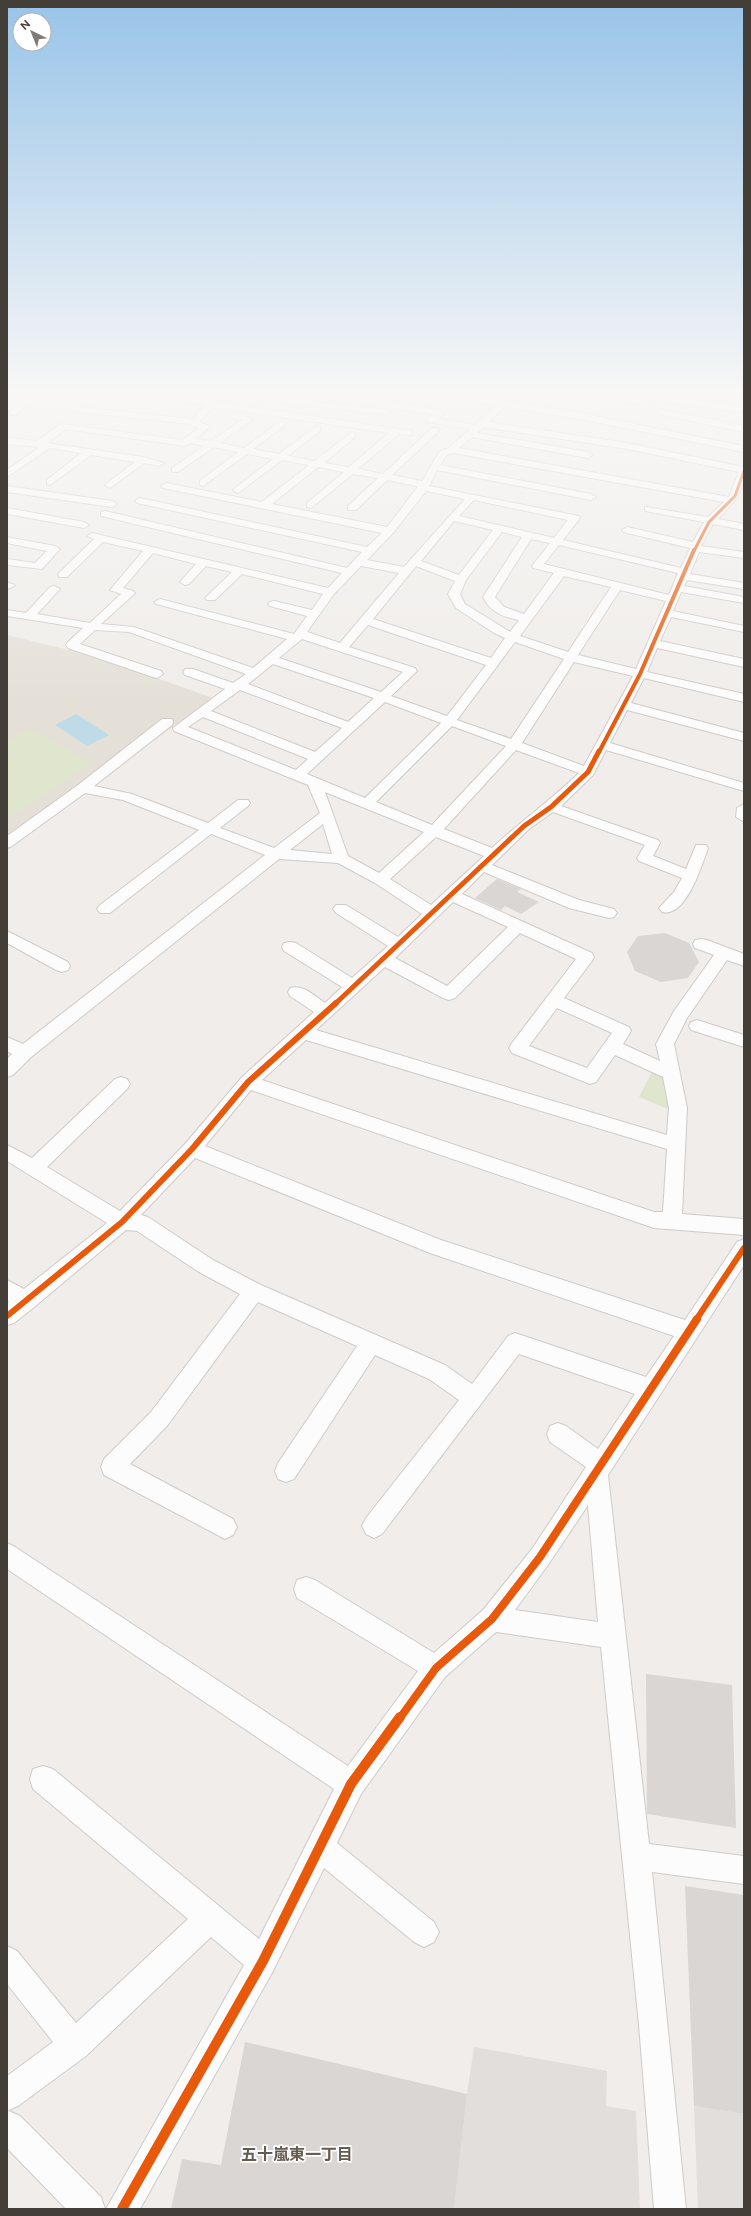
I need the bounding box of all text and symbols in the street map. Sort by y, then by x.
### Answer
north arrow [12,12,52,52]
text: N [18,17,33,33]
district label: 五十嵐東一丁目 [241,2145,353,2164]

